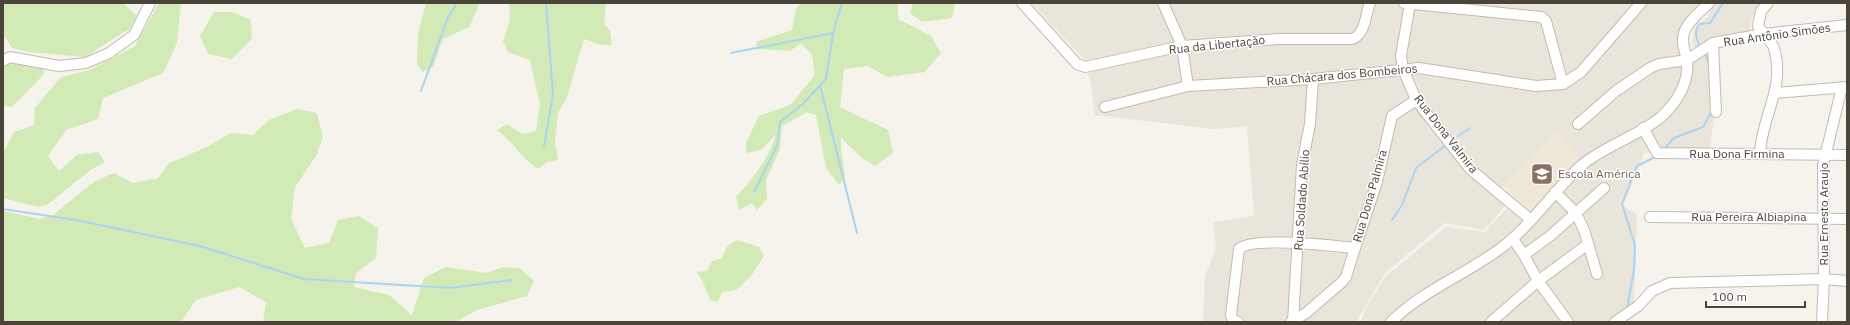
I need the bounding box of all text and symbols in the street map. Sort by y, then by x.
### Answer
street label: Rua Antônio Simões [1722,20,1832,49]
street label: Rua da Libertação [1168,32,1266,57]
street label: Rua Chácara dos Bombeiros [1266,60,1418,89]
street label: Rua Dona Valmira [1411,91,1482,176]
street label: Rua Dona Firmina [1689,146,1785,161]
street label: Rua Dona Palmira [1349,147,1390,244]
street label: Rua Soldado Abílio [1290,149,1313,251]
school or university icon: Escola América [1529,161,1555,187]
street label: Rua Ernesto Araujo [1816,162,1831,266]
place label: Escola América [1558,166,1641,181]
street label: Rua Pereira Albiapina [1691,209,1807,224]
scale bar [1706,283,1805,309]
text: 100 m [1712,289,1747,304]

